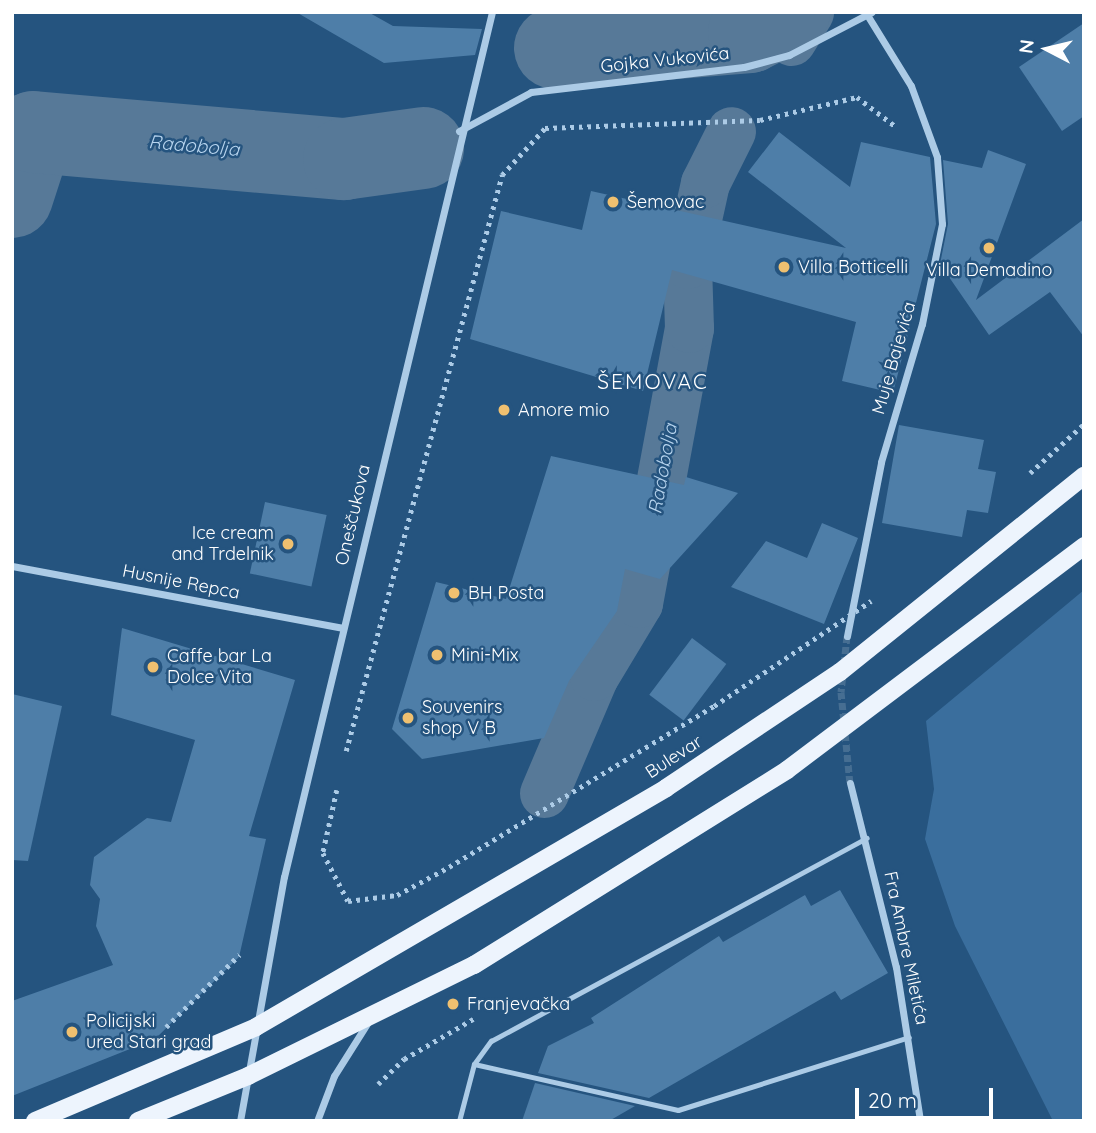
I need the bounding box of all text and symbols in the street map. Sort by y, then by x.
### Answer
north arrow [1012,14,1082,84]
text: N [1013,38,1039,55]
street label: Gojka Vukovića [600,43,730,77]
water label: Radobolja [148,131,240,161]
place label: Šemovac [627,191,704,213]
marker: Šemovac [605,194,621,210]
marker: Villa Demadino [981,240,997,256]
place label: Villa Botticelli [798,256,908,278]
marker: Villa Botticelli [776,259,792,275]
place label: Villa Demadino [926,259,1052,281]
street label: Muje Bajevića [868,299,920,417]
district label: ŠEMOVAC [598,368,708,394]
place label: Amore mio [518,399,610,421]
marker: Amore mio [496,402,512,418]
water label: Radobolja [644,422,682,516]
street label: Oneščukova [331,462,375,568]
place label: Ice cream and Trdelnik [171,523,274,566]
marker: Ice cream and Trdelnik [280,536,296,552]
street label: Husnije Repca [120,560,242,604]
place label: BH Posta [468,582,544,604]
marker: BH Posta [446,585,462,601]
place label: Mini-Mix [451,644,518,666]
place label: Caffe bar La Dolce Vita [167,646,272,688]
marker: Mini-Mix [429,647,445,663]
marker: Caffe bar La Dolce Vita [145,659,161,675]
place label: Souvenirs shop V B [422,697,502,740]
marker: Souvenirs shop V B [400,710,416,726]
street label: Bulevar [642,731,706,783]
street label: Fra Ambre Miletića [879,869,933,1027]
place label: Franjevačka [467,993,570,1015]
marker: Franjevačka [445,996,461,1012]
place label: Policijski ured Stari grad [86,1011,211,1054]
marker: Policijski ured Stari grad [64,1024,80,1040]
scale bar [858,1074,996,1118]
text: 20 m [868,1087,917,1113]

